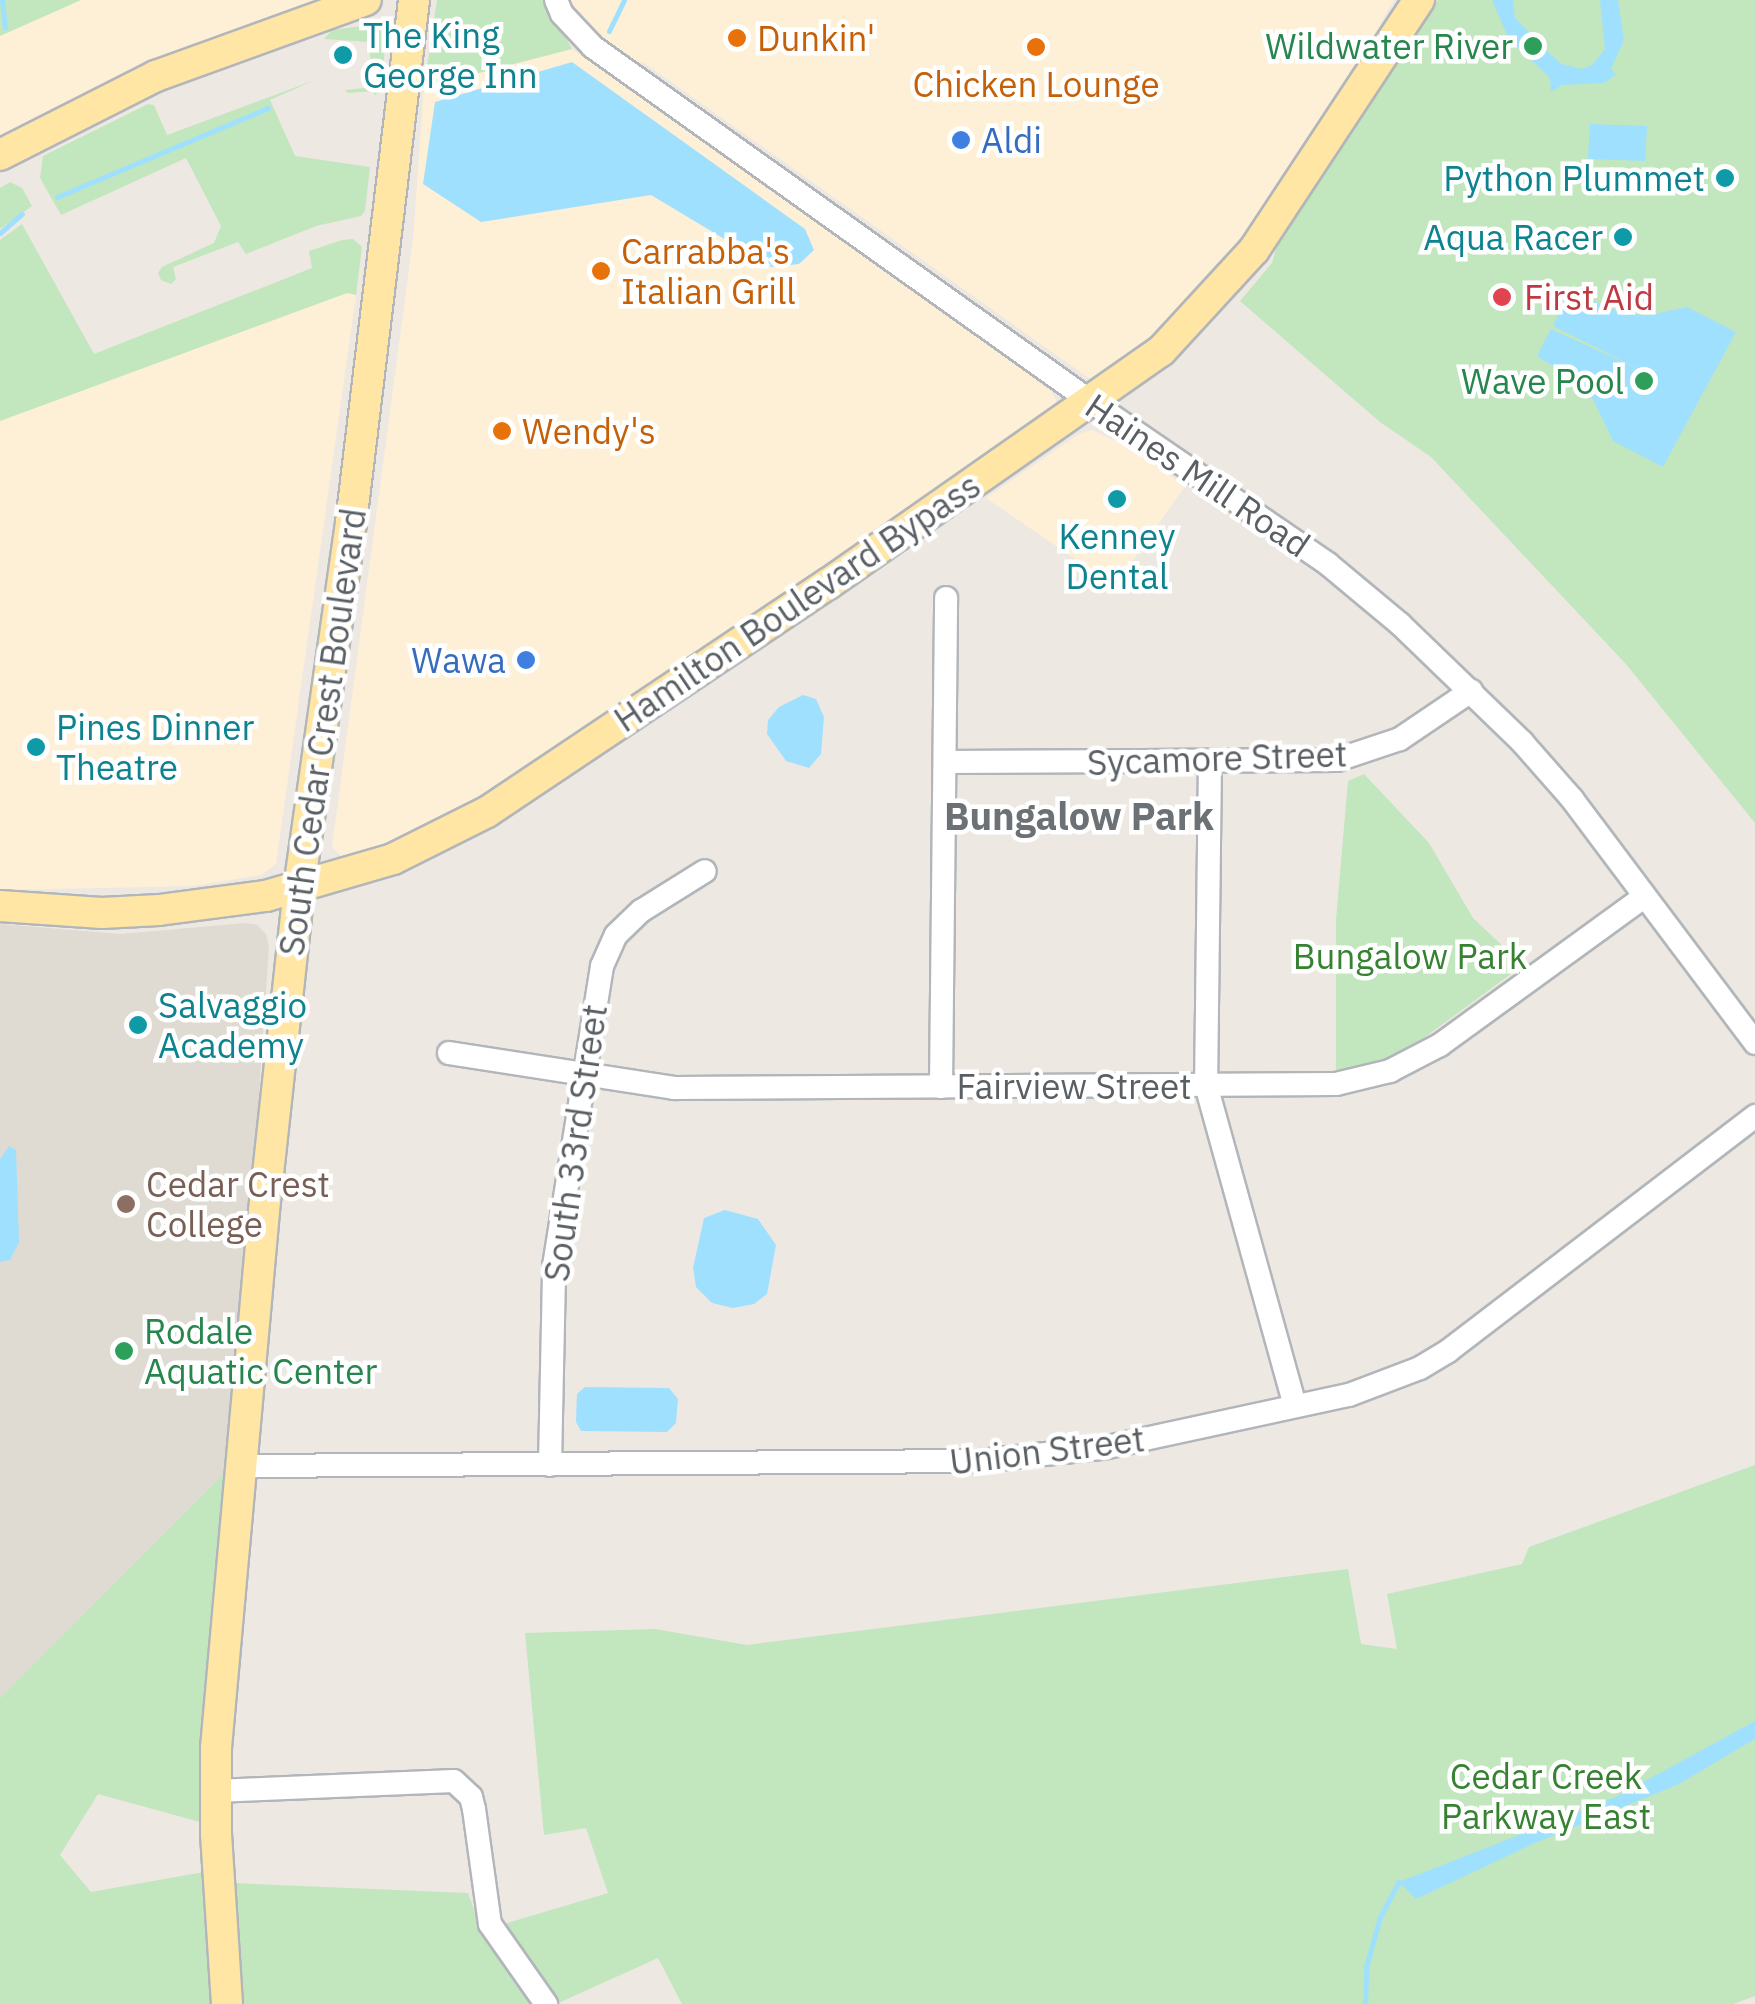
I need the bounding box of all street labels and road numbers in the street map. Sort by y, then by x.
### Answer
street label: Haines Mill Road [1078,385,1318,565]
street label: Hamilton Boulevard Bypass [606,464,988,740]
street label: South Cedar Crest Boulevard [270,505,374,959]
street label: Sycamore Street [1086,732,1348,784]
street label: South 33rd Street [535,1002,615,1284]
street label: Fairview Street [957,1065,1191,1107]
street label: Union Street [947,1417,1147,1483]

